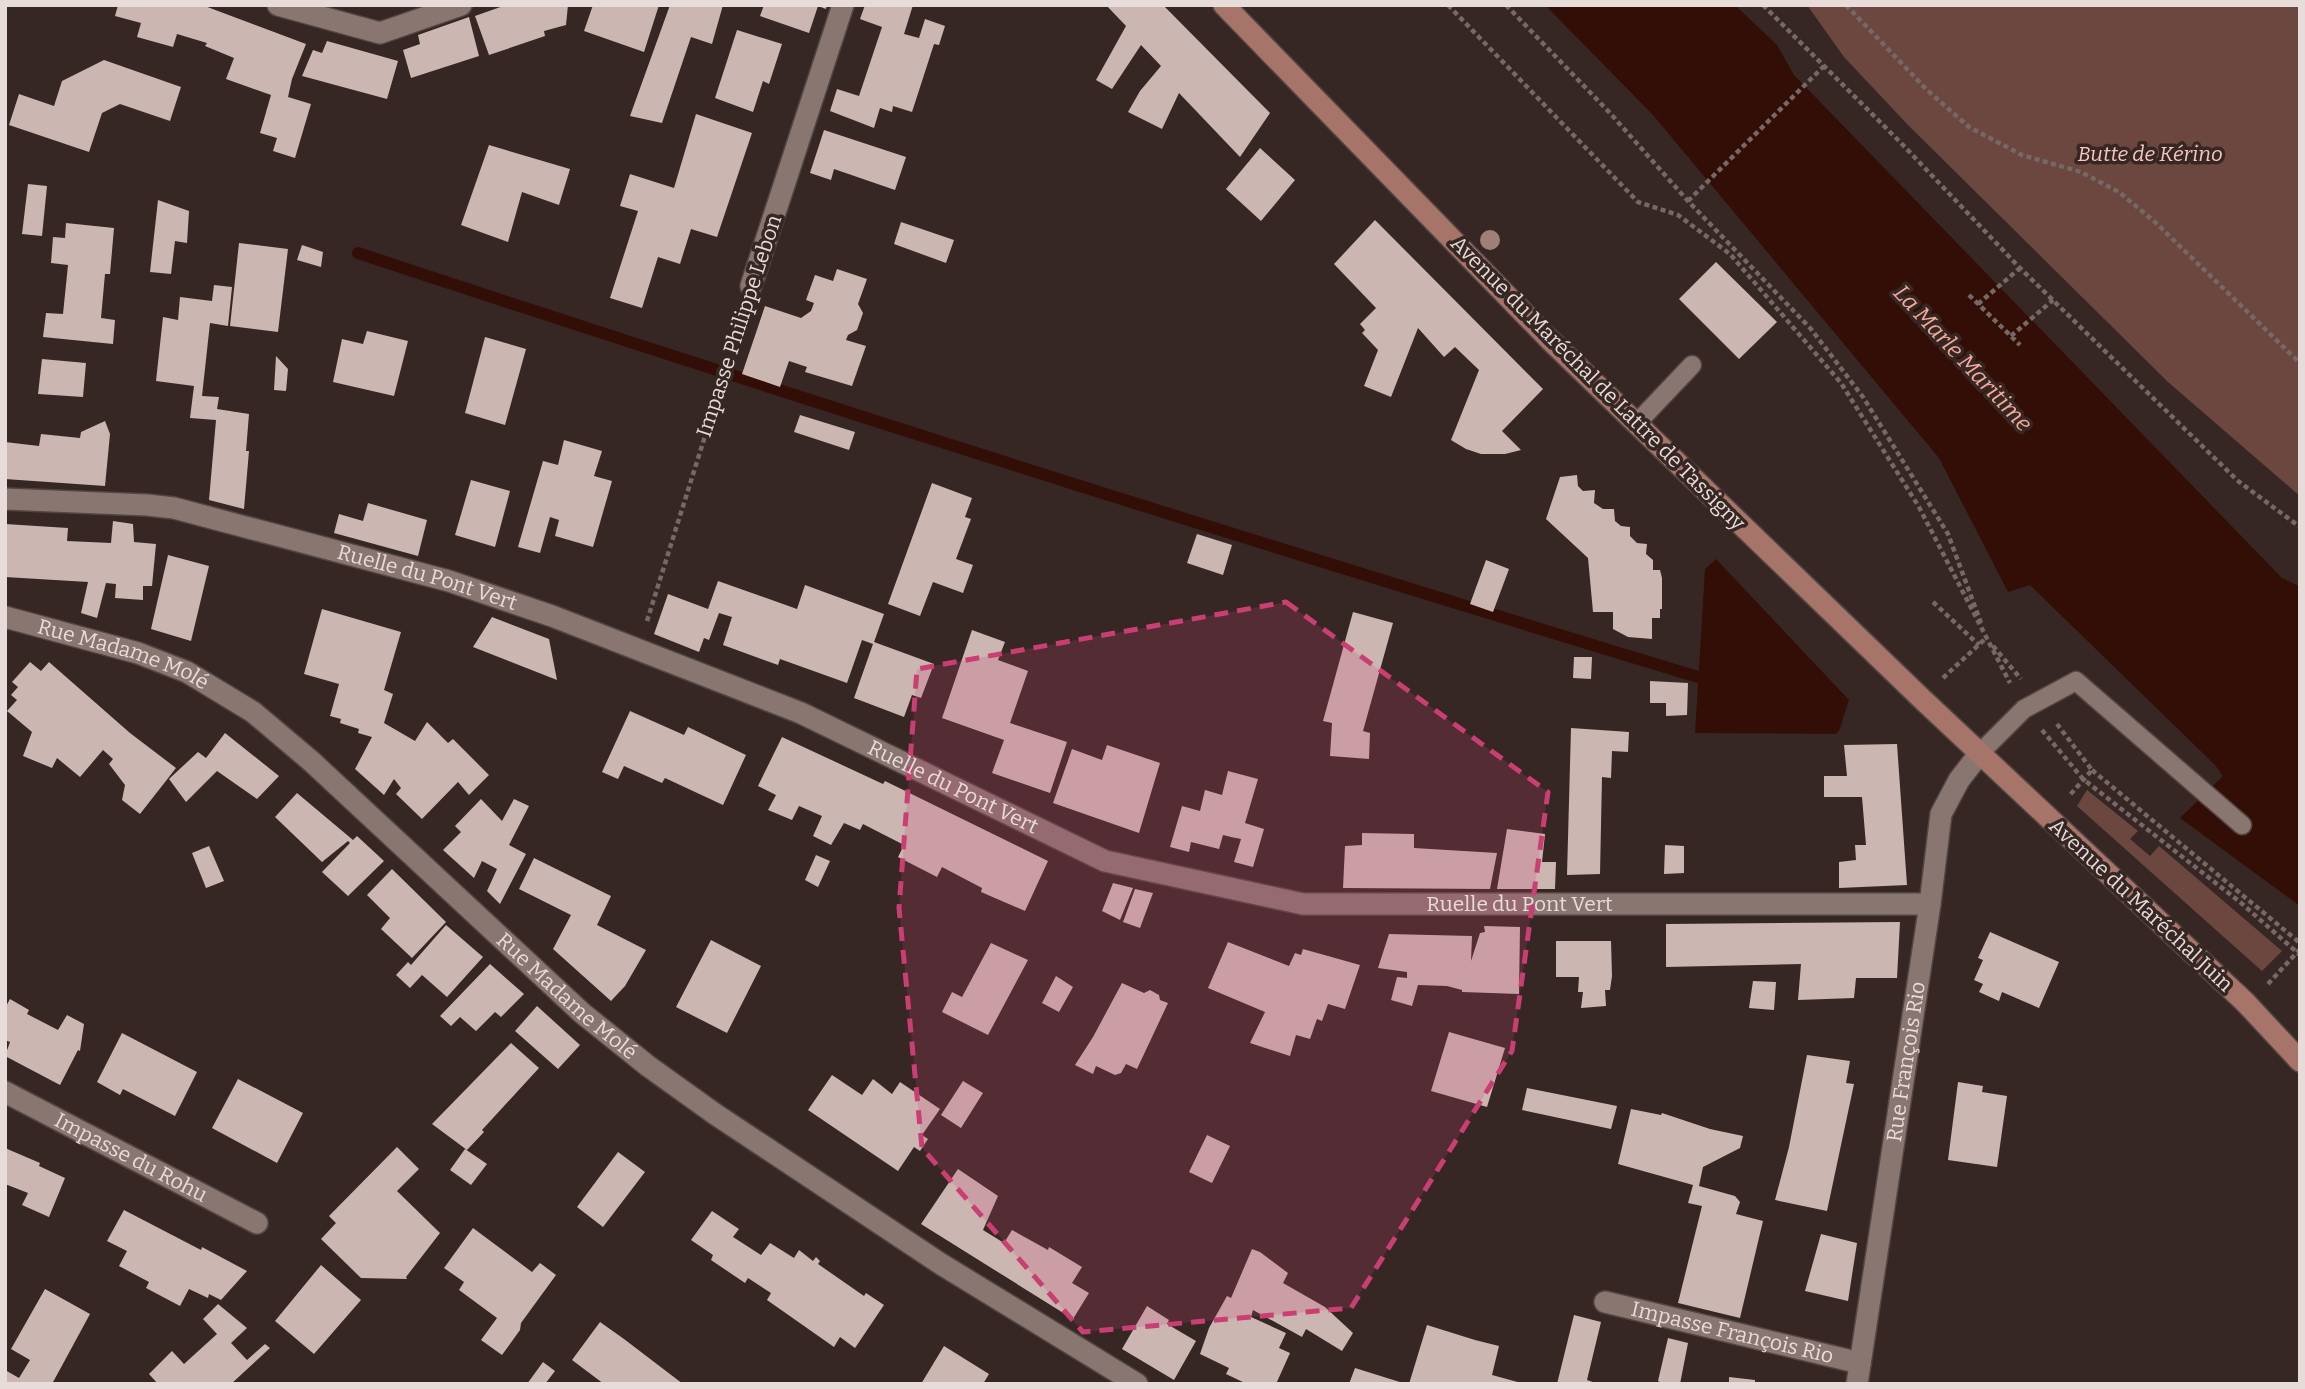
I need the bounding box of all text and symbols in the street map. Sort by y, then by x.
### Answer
park label: Butte de Kérino [2077,141,2223,167]
street label: Impasse Philippe Lebon [691,212,787,440]
street label: Avenue du Maréchal de Lattre de Tassigny [1445,230,1751,536]
water label: La Marle Maritime [1888,279,2038,437]
street label: Ruelle du Pont Vert [335,539,521,616]
street label: Rue Madame Molé [35,613,214,695]
street label: Ruelle du Pont Vert [864,735,1043,840]
street label: Avenue du Maréchal Juin [2044,813,2238,997]
street label: Ruelle du Pont Vert [1426,891,1613,917]
street label: Rue Madame Molé [491,927,643,1065]
street label: Rue François Rio [1881,980,1931,1144]
street label: Impasse du Rohu [50,1107,212,1208]
street label: Impasse François Rio [1629,1296,1836,1369]

